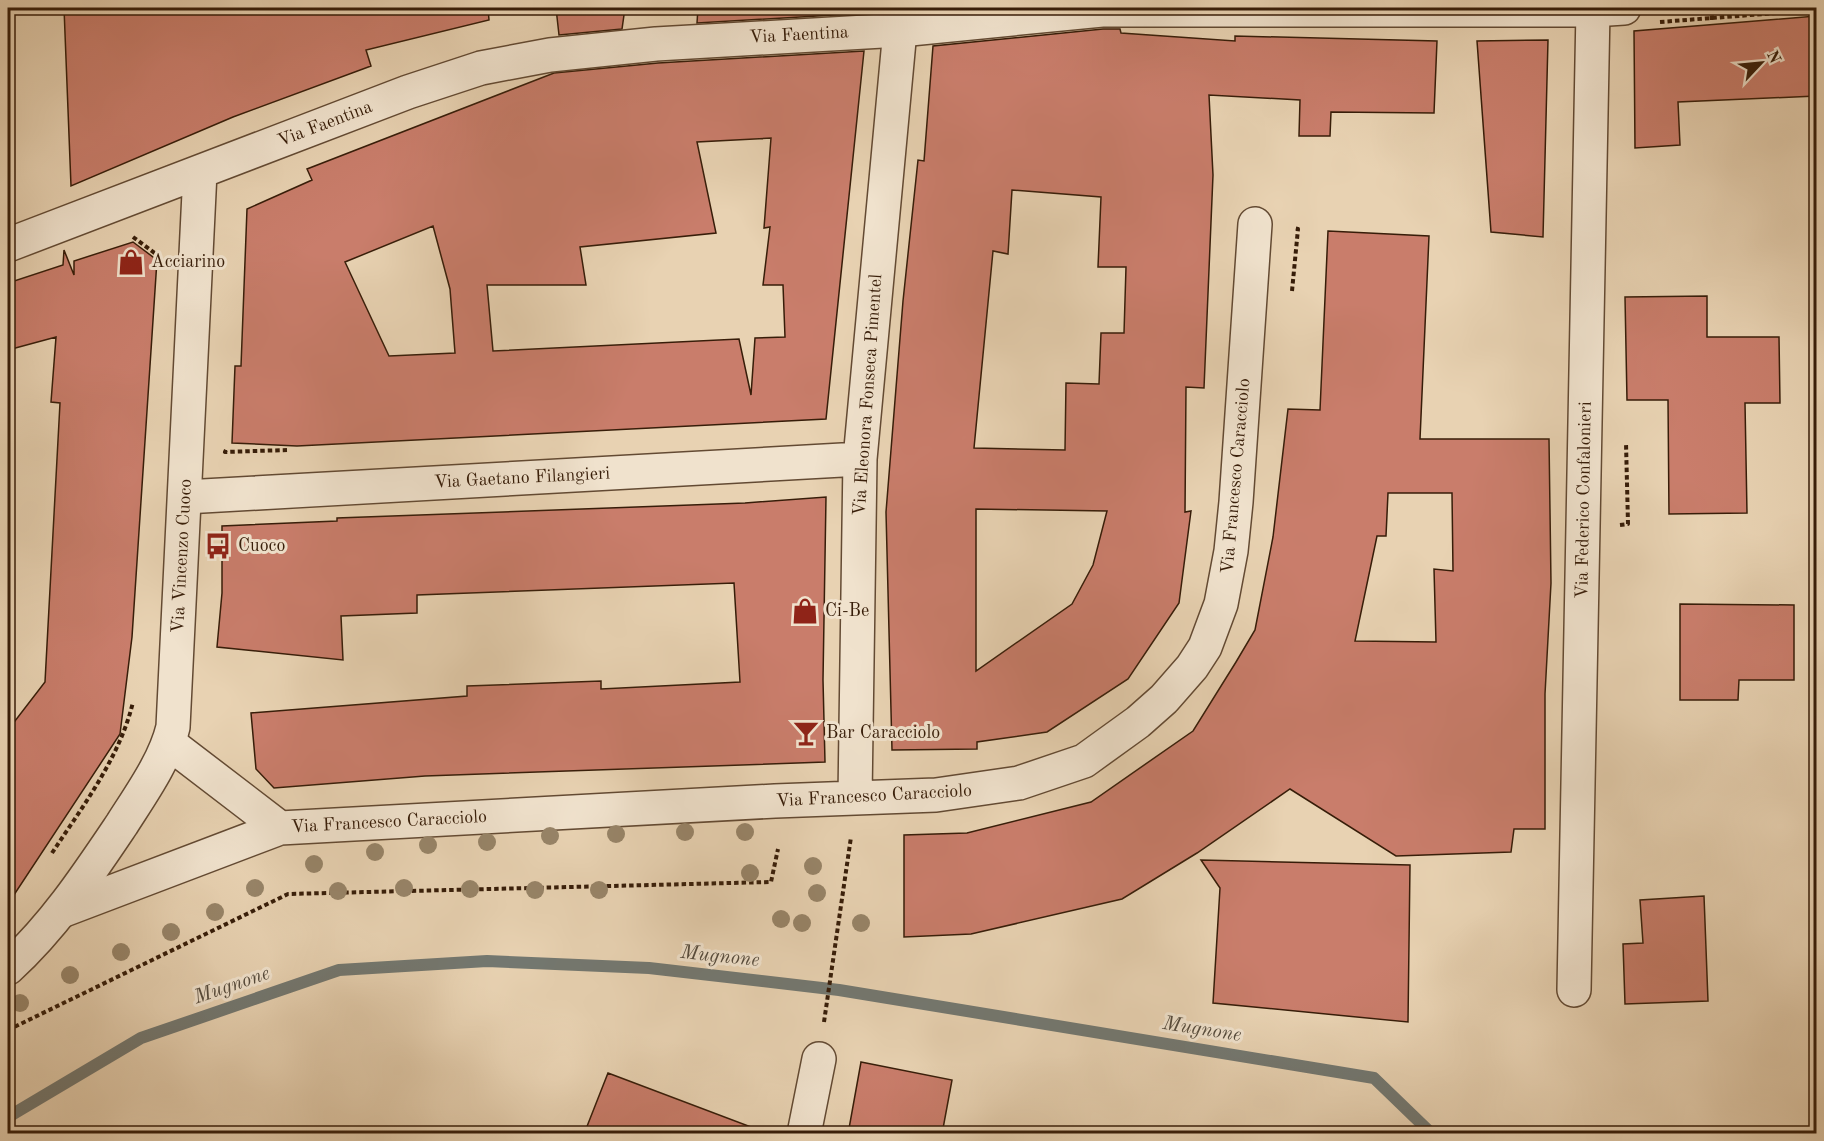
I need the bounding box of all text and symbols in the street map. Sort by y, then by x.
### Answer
street label: Via Faentina [749,23,849,47]
north arrow [1731,33,1791,93]
text: N [1763,48,1783,67]
street label: Via Faentina [275,98,375,150]
shop icon: Acciarino [116,247,146,277]
place label: Acciarino [151,253,225,271]
street label: Via Eleonora Fonseca Pimentel [851,273,885,517]
street label: Via Francesco Caracciolo [1218,377,1254,575]
street label: Via Federico Confalonieri [1573,401,1595,599]
street label: Via Gaetano Filangieri [433,464,611,492]
street label: Via Vincenzo Cuoco [169,478,195,634]
bus stop icon: Cuoco [203,531,233,561]
place label: Cuoco [238,537,285,555]
shop icon: Ci-Be [790,596,820,626]
place label: Ci-Be [825,602,869,620]
bar icon: Bar Caracciolo [791,718,821,748]
place label: Bar Caracciolo [826,724,940,742]
street label: Via Francesco Caracciolo [776,782,973,810]
street label: Via Francesco Caracciolo [291,808,488,836]
water label: Mugnone [679,943,760,971]
water label: Mugnone [190,964,273,1009]
water label: Mugnone [1160,1014,1243,1046]

